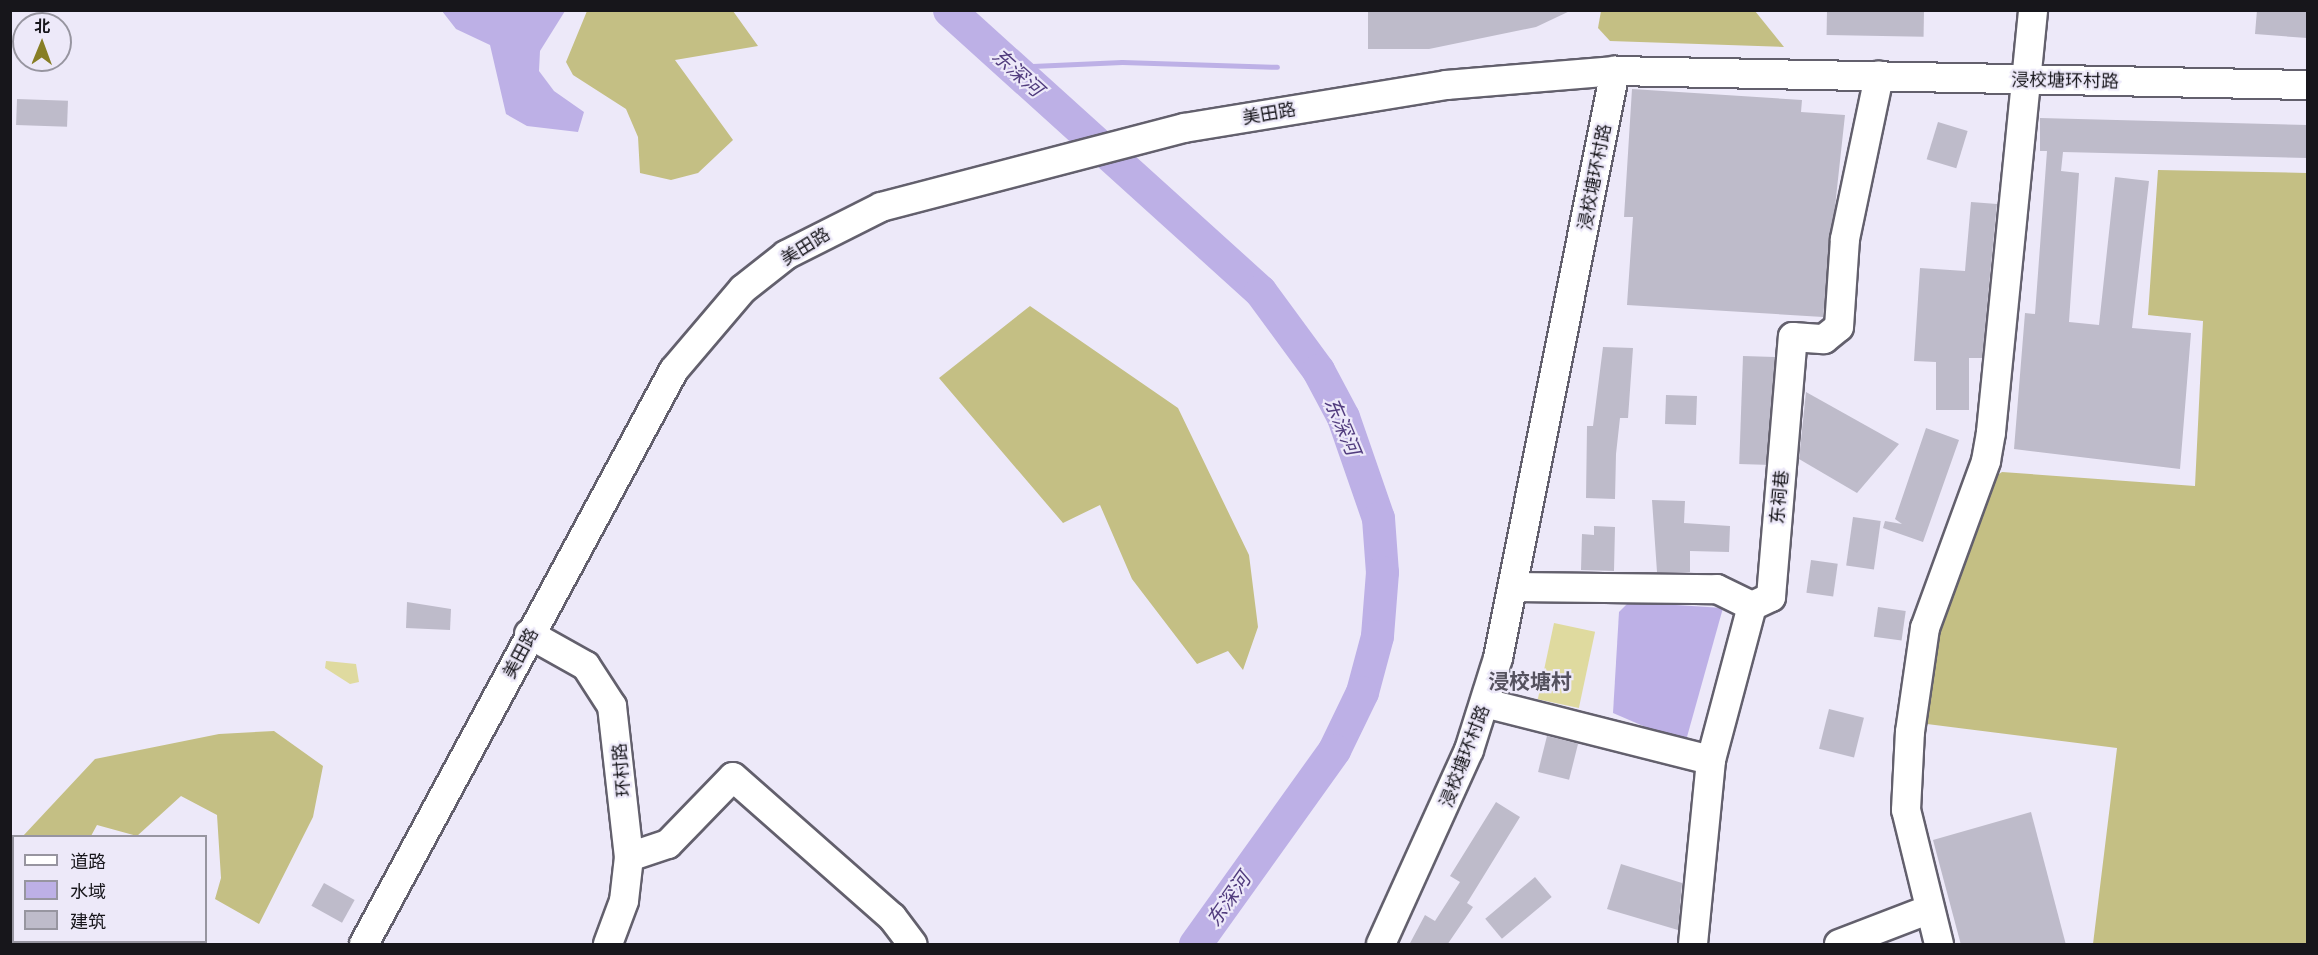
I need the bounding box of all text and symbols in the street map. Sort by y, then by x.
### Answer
north arrow [12,12,72,72]
text: 北 [34,15,50,37]
water label: 东深河 [988,43,1048,101]
street label: 浸校塘环村路 [2011,68,2119,92]
street label: 美田路 [1241,98,1297,128]
street label: 浸校塘环村路 [1573,122,1615,232]
street label: 美田路 [776,223,834,269]
water label: 东深河 [1320,394,1366,458]
street label: 东祠巷 [1766,469,1792,525]
street label: 美田路 [498,624,542,682]
district label: 浸校塘村 [1488,668,1572,694]
street label: 浸校塘环村路 [1435,702,1493,810]
street label: 环村路 [608,742,634,798]
legend [12,835,207,943]
text: 道路 [70,849,106,873]
water label: 东深河 [1201,868,1255,930]
text: 水域 [70,879,106,903]
text: 建筑 [70,909,106,933]

